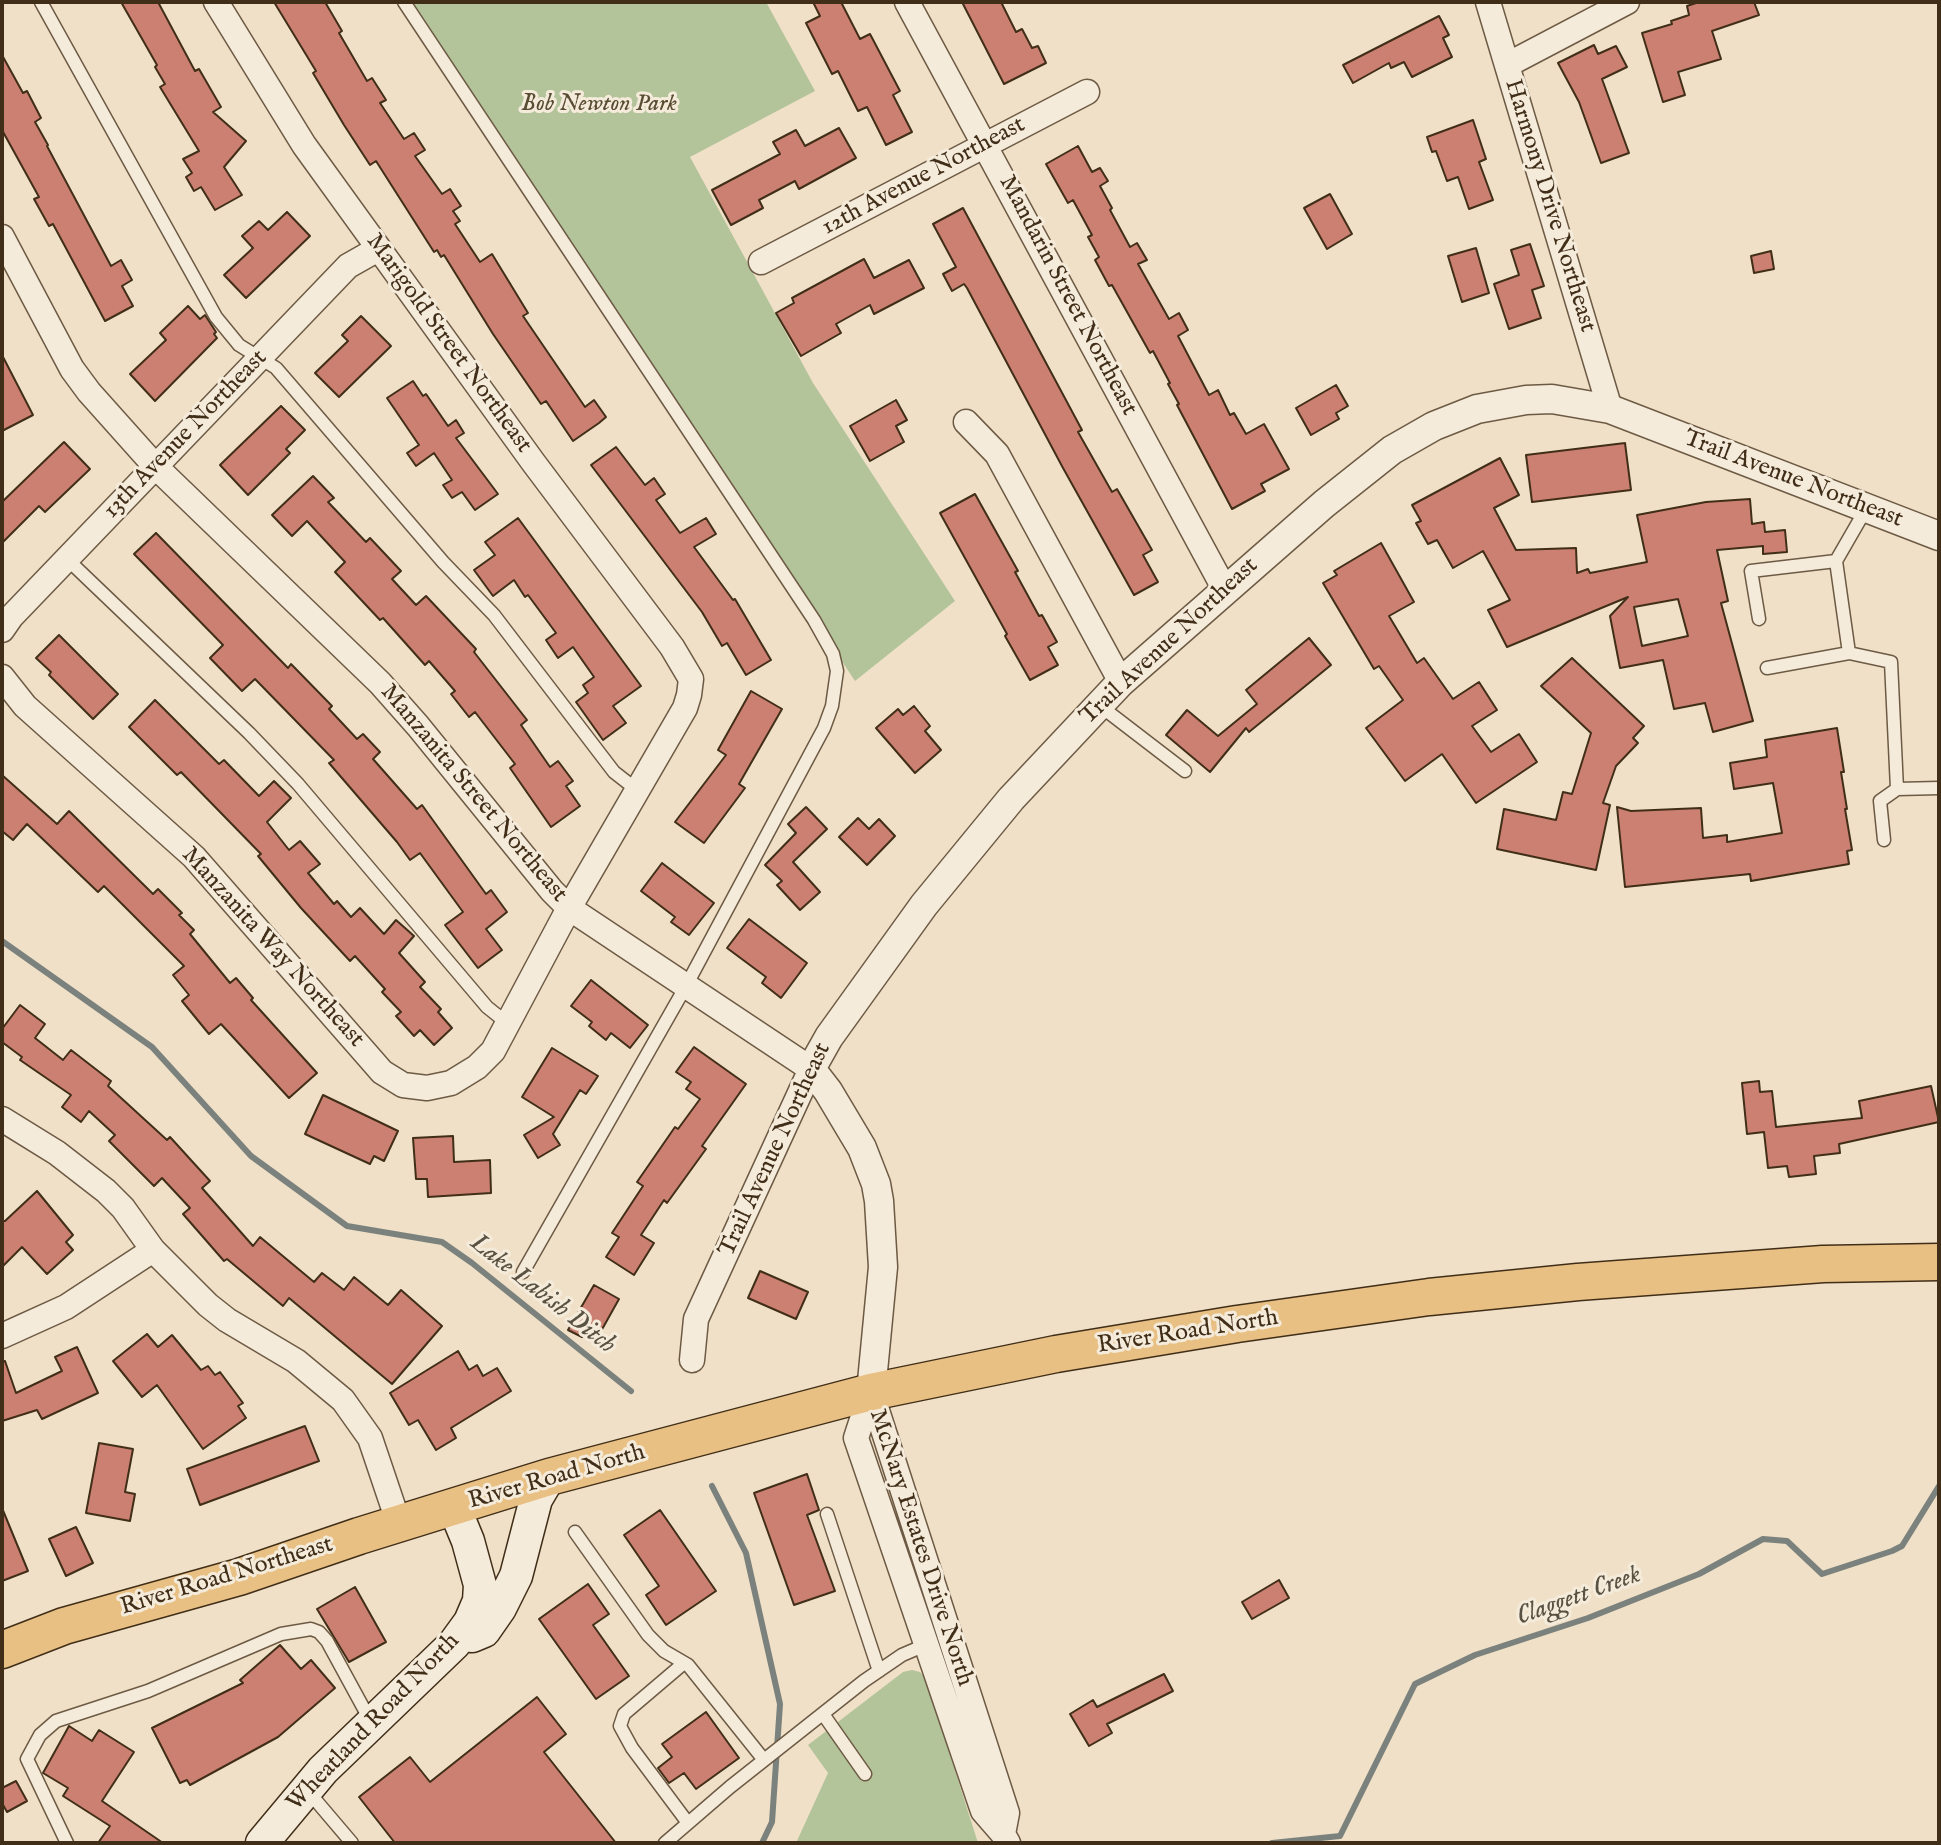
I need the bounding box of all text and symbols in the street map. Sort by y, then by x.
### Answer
street label: Harmony Drive Northeast [1497,76,1601,336]
park label: Bob Newton Park [521,91,677,119]
street label: 12th Avenue Northeast [818,111,1030,243]
street label: Mandarin Street Northeast [991,171,1143,421]
street label: Marigold Street Northeast [359,229,537,459]
street label: 13th Avenue Northeast [98,345,274,525]
street label: Trail Avenue Northeast [1679,425,1907,535]
street label: Trail Avenue Northeast [1075,552,1265,732]
street label: Manzanita Street Northeast [373,679,573,909]
street label: Manzanita Way Northeast [174,842,370,1054]
street label: Trail Avenue Northeast [714,1039,838,1261]
water label: Lake Labish Ditch [463,1228,621,1362]
street label: River Road North [1096,1305,1280,1361]
street label: McNary Estates Drive North [862,1406,978,1690]
street label: River Road North [465,1439,649,1517]
street label: River Road Northeast [117,1531,337,1623]
water label: Claggett Creek [1512,1560,1646,1634]
street label: Wheatland Road North [282,1628,466,1818]

